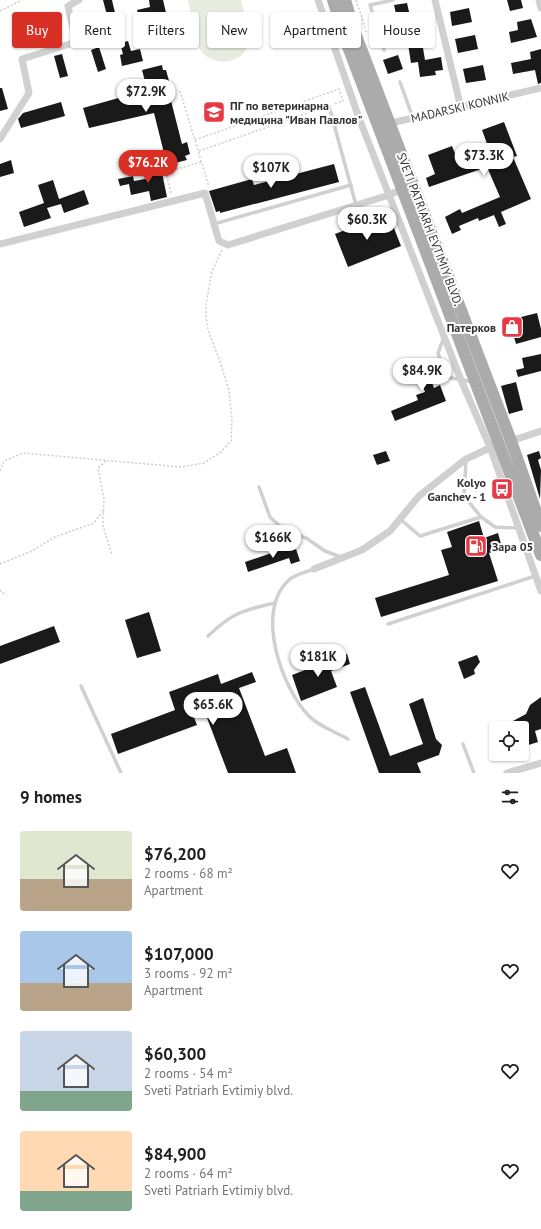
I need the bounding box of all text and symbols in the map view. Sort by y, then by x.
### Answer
chip: Buy [12,12,62,48]
chip: Rent [70,12,125,48]
chip: Filters [133,12,199,48]
chip: New [207,12,262,48]
chip: Apartment [270,12,361,48]
chip: House [369,12,435,48]
pin: $72.9K [113,79,179,113]
text: $72.9K [126,83,166,100]
street label: MADARSKI KONNIK [409,88,511,126]
place label: ПГ по ветеринарна медицина "Иван Павлов" [230,98,363,127]
school or university icon: ПГ по ветеринарна медицина "Иван Павлов" [201,99,227,125]
pin: $73.3K [451,143,517,177]
text: $73.3K [464,147,504,164]
pin: $76.2K [115,150,181,184]
street label: SVETI PATRIARH EVTIMIY BLVD. [394,150,466,308]
text: $76.2K [128,154,168,171]
pin: $107K [243,155,299,189]
text: $107K [252,159,290,176]
pin: $60.3K [334,207,400,241]
text: $60.3K [347,211,387,228]
shop icon: Патерков [499,314,525,340]
place label: Патерков [447,320,496,335]
pin: $84.9K [389,358,455,392]
text: $84.9K [402,362,442,379]
place label: Kolyo Ganchev - 1 [428,475,487,504]
bus stop icon: Kolyo Ganchev - 1 [489,476,515,502]
pin: $166K [245,525,301,559]
text: $166K [254,529,292,546]
fuel station icon: Зара 05 [463,533,489,559]
place label: Зара 05 [492,539,533,554]
pin: $181K [290,644,346,678]
text: $181K [299,648,337,665]
pin: $65.6K [180,692,246,726]
text: $65.6K [193,696,233,713]
map controls [489,721,529,761]
button: locate [489,721,529,761]
text: 9 homes [20,786,82,808]
icon: filters [499,786,521,808]
text: $76,200 [144,843,206,865]
icon: home [52,847,100,895]
icon: heart [499,860,521,882]
text: 2 rooms · 68 m² [144,865,233,882]
text: Apartment [144,882,203,899]
text: $107,000 [144,943,214,965]
icon: home [52,947,100,995]
icon: heart [499,960,521,982]
text: 3 rooms · 92 m² [144,965,233,982]
text: Apartment [144,982,203,999]
text: $60,300 [144,1043,206,1065]
icon: home [52,1047,100,1095]
icon: heart [499,1060,521,1082]
text: 2 rooms · 54 m² [144,1065,233,1082]
text: Sveti Patriarh Evtimiy blvd. [144,1082,293,1099]
text: $84,900 [144,1143,206,1165]
icon: home [52,1147,100,1195]
icon: heart [499,1160,521,1182]
text: 2 rooms · 64 m² [144,1165,233,1182]
text: Sveti Patriarh Evtimiy blvd. [144,1182,293,1199]

